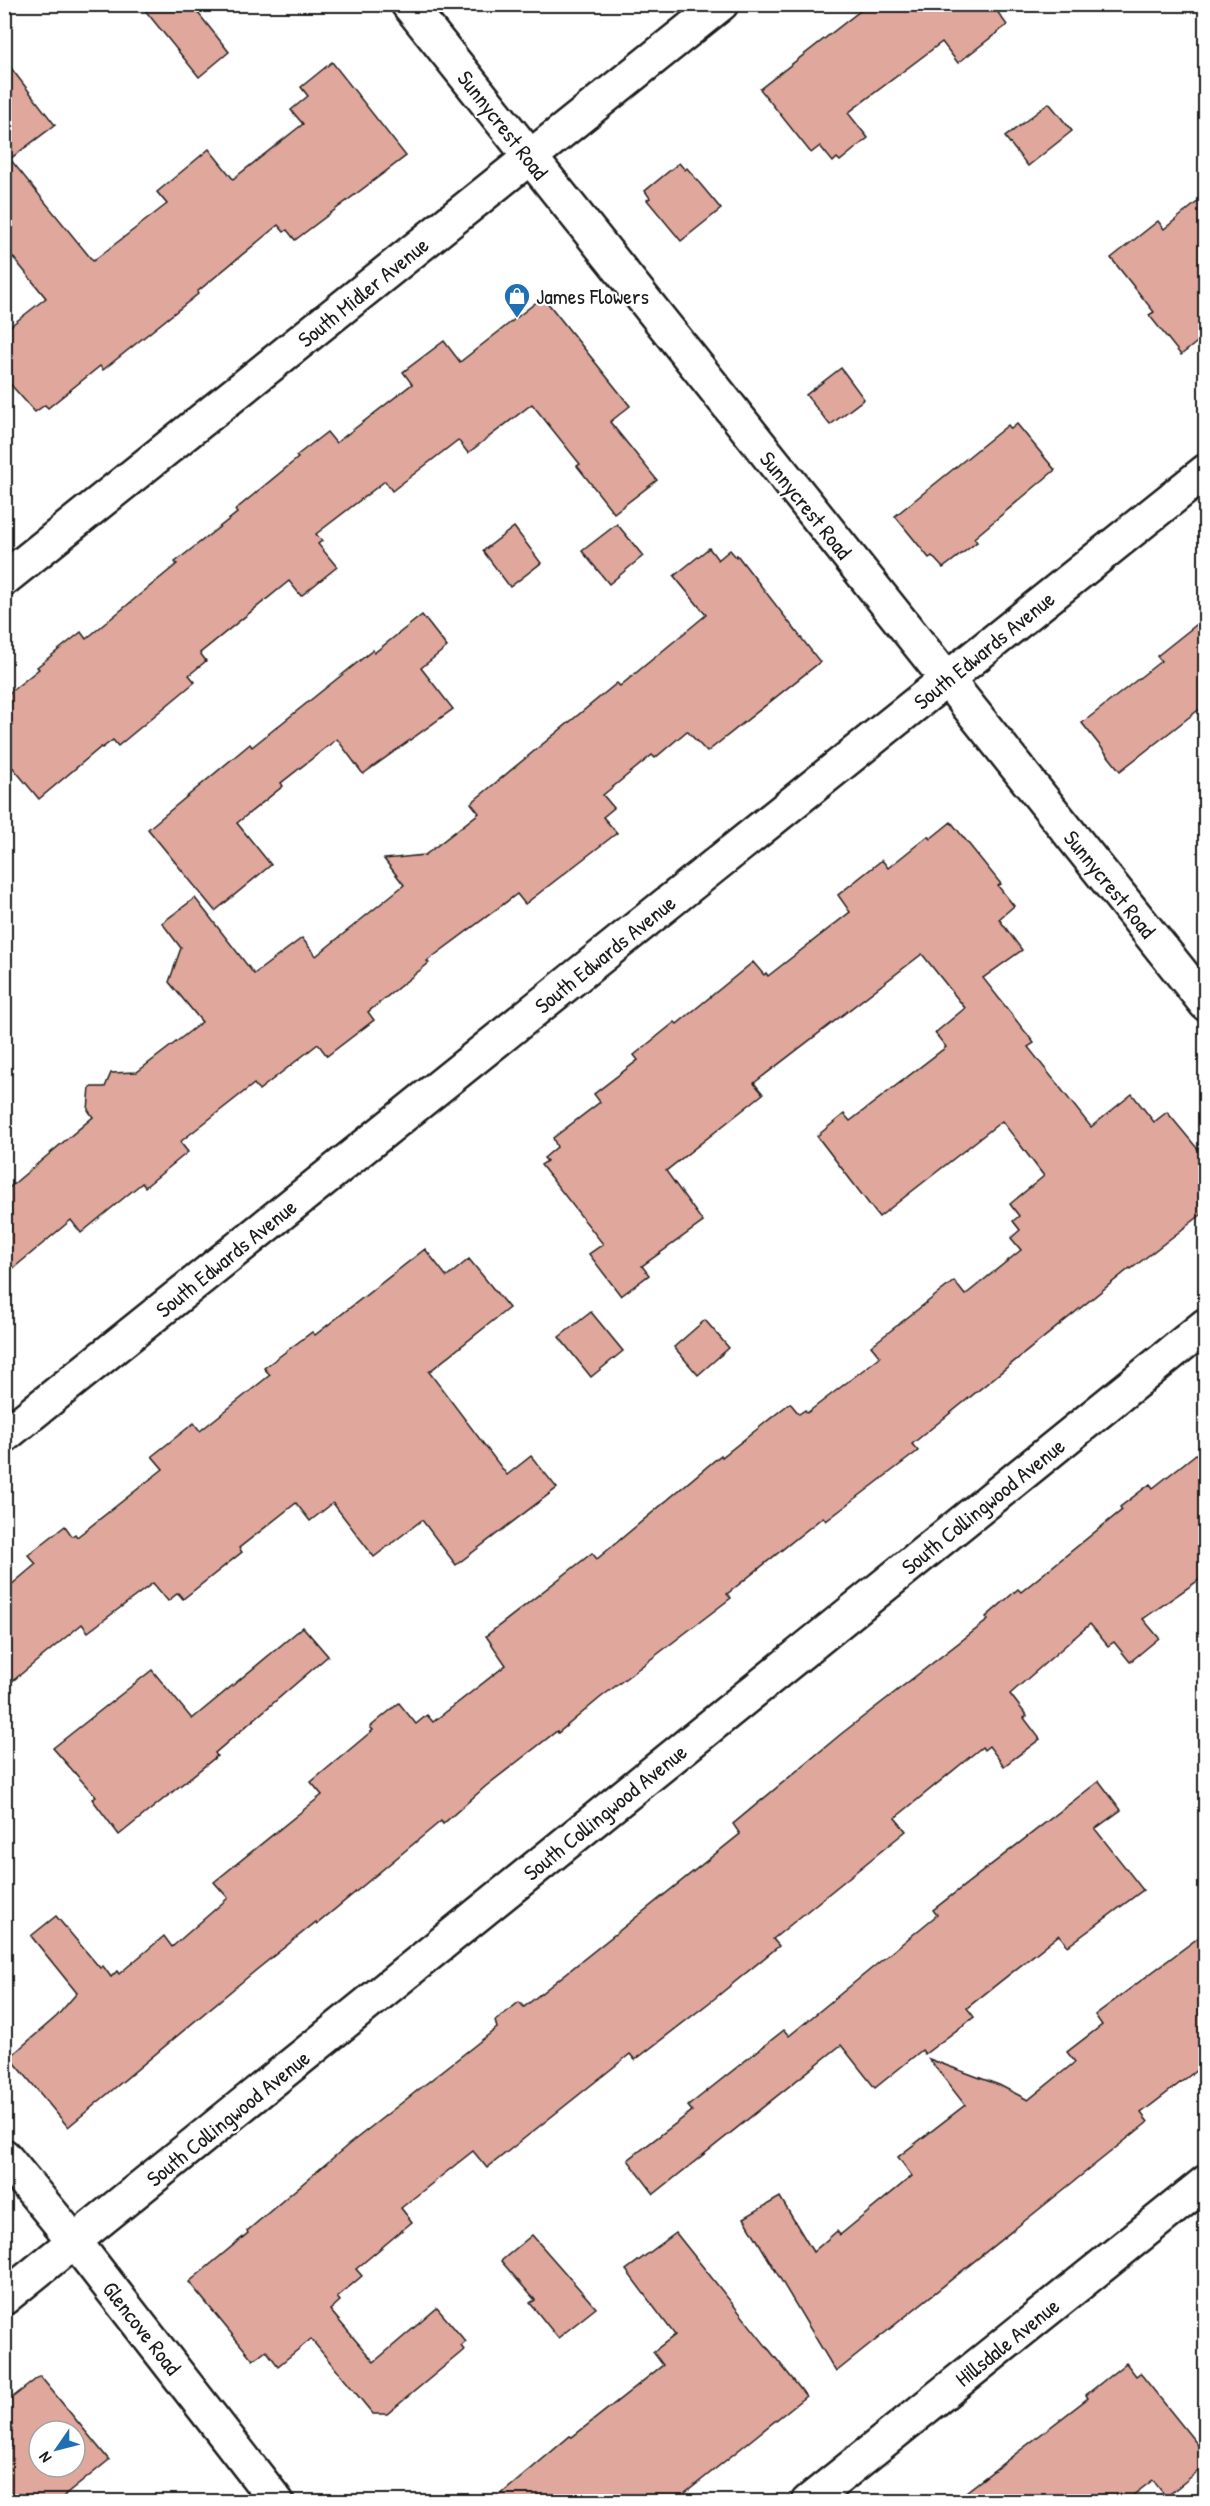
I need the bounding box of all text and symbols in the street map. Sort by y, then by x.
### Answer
street label: Sunnycrest Road [451,64,555,186]
street label: South Midler Avenue [291,230,435,354]
shop icon: James Flowers [502,281,532,319]
place label: James Flowers [536,281,649,311]
street label: Sunnycrest Road [753,445,859,566]
street label: South Edwards Avenue [907,584,1061,716]
street label: Sunnycrest Road [1057,824,1163,945]
street label: South Edwards Avenue [528,888,682,1020]
street label: South Edwards Avenue [149,1192,303,1324]
street label: South Collingwood Avenue [895,1431,1071,1581]
street label: South Collingwood Avenue [517,1737,693,1887]
street label: South Collingwood Avenue [140,2043,316,2193]
street label: Glencove Road [96,2275,188,2381]
street label: Hillsdale Avenue [949,2291,1066,2393]
north arrow [27,2419,87,2479]
text: N [33,2447,56,2467]

